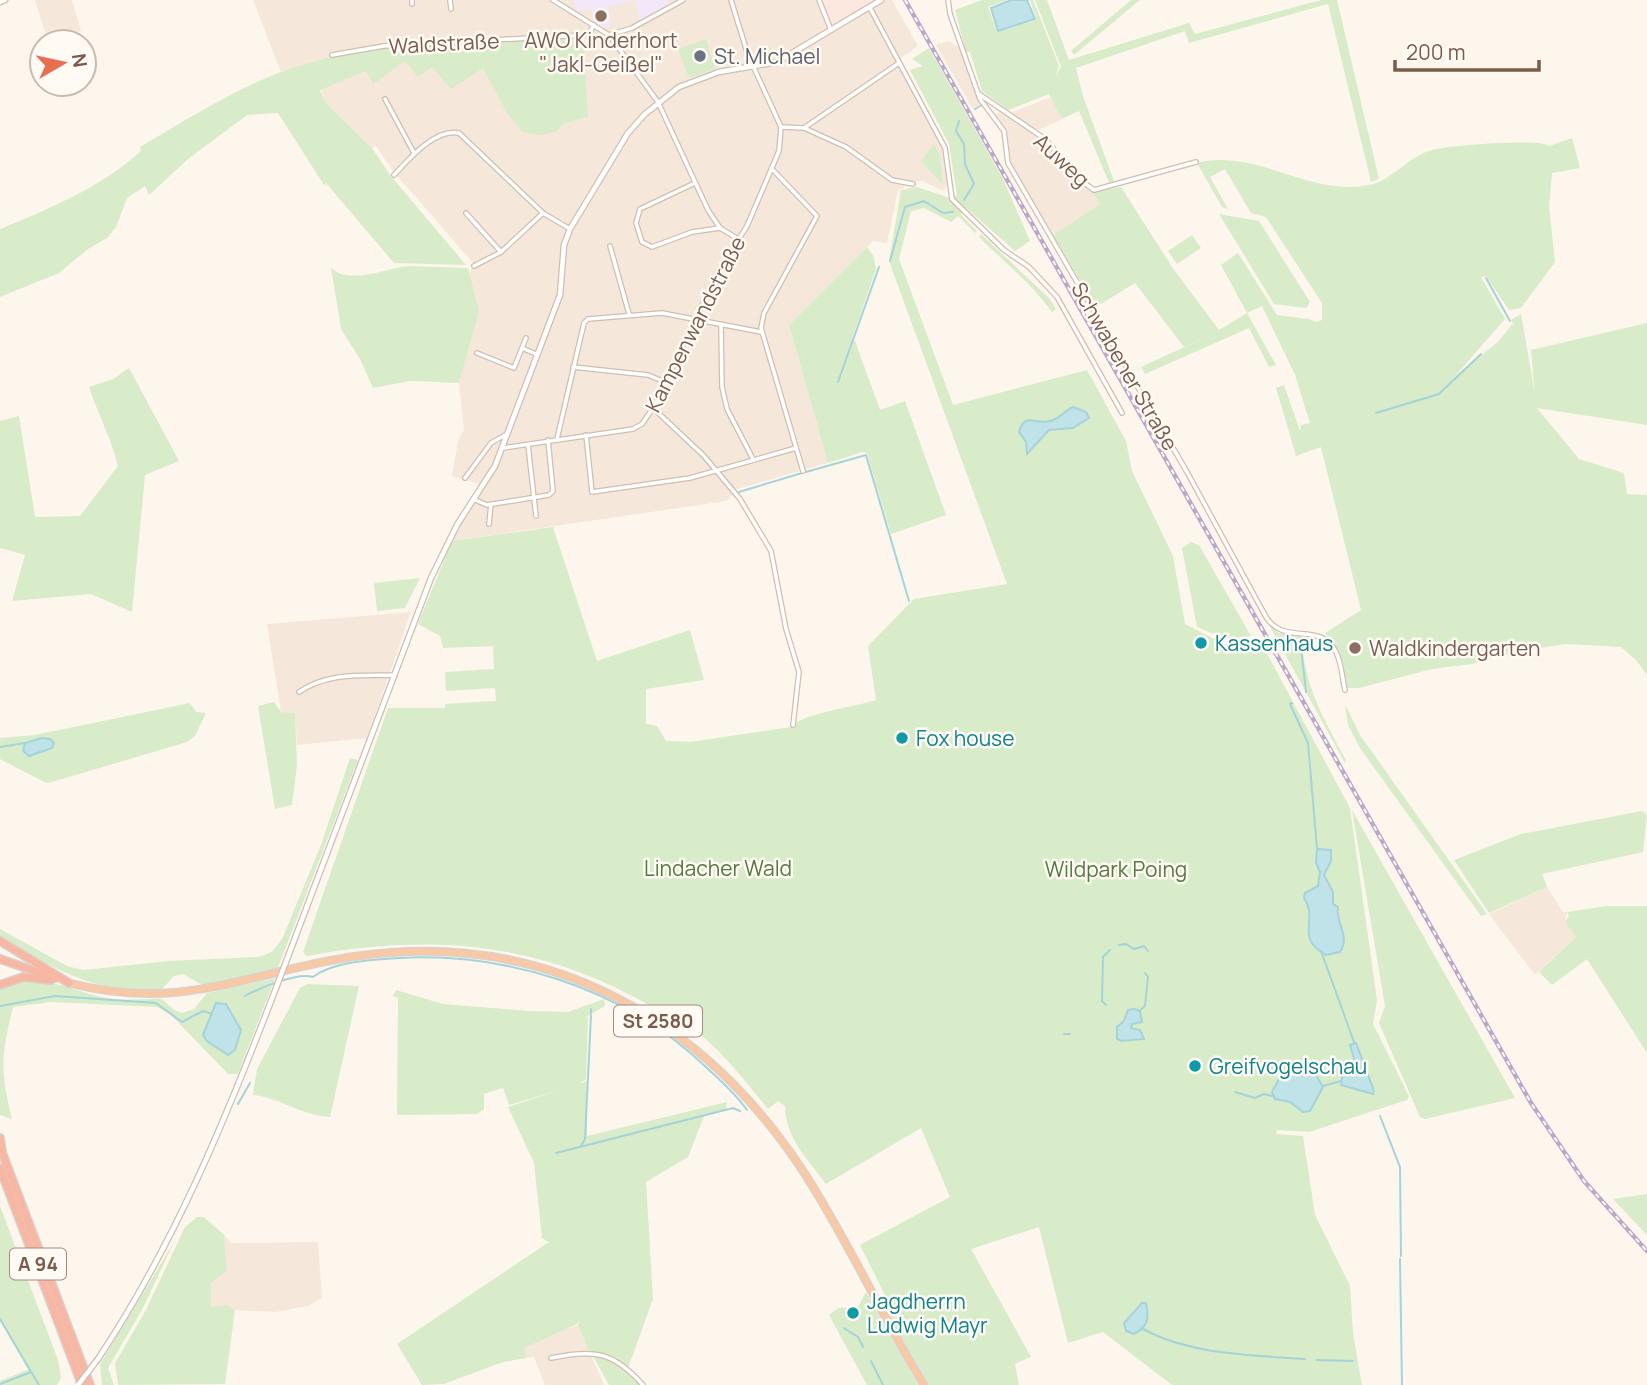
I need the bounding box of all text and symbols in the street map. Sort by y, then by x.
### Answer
marker: AWO Kinderhort "Jakl-Geißel" [593,8,609,24]
street label: Waldstraße [388,26,500,60]
place label: AWO Kinderhort "Jakl-Geißel" [524,26,678,78]
north arrow [28,28,98,98]
scale bar [1395,28,1538,72]
text: 200 m [1406,38,1466,66]
place label: St. Michael [714,42,820,70]
marker: St. Michael [692,48,708,64]
text: N [66,52,94,69]
street label: Auweg [1028,127,1096,193]
street label: Kampenwandstraße [639,231,751,417]
street label: Schwabener Straße [1065,277,1185,455]
place label: Kassenhaus [1215,629,1333,657]
place label: Waldkindergarten [1369,634,1540,662]
marker: Kassenhaus [1193,635,1209,651]
marker: Waldkindergarten [1347,640,1363,656]
place label: Fox house [916,724,1014,752]
marker: Fox house [894,730,910,746]
park label: Lindacher Wald [644,854,792,882]
park label: Wildpark Poing [1045,855,1187,883]
road number: St 2580 [614,1006,702,1036]
place label: Greifvogelschau [1209,1052,1367,1080]
marker: Greifvogelschau [1187,1058,1203,1074]
road number: A 94 [10,1248,66,1280]
place label: Jagdherrn Ludwig Mayr [867,1287,988,1339]
marker: Jagdherrn Ludwig Mayr [845,1305,861,1321]

